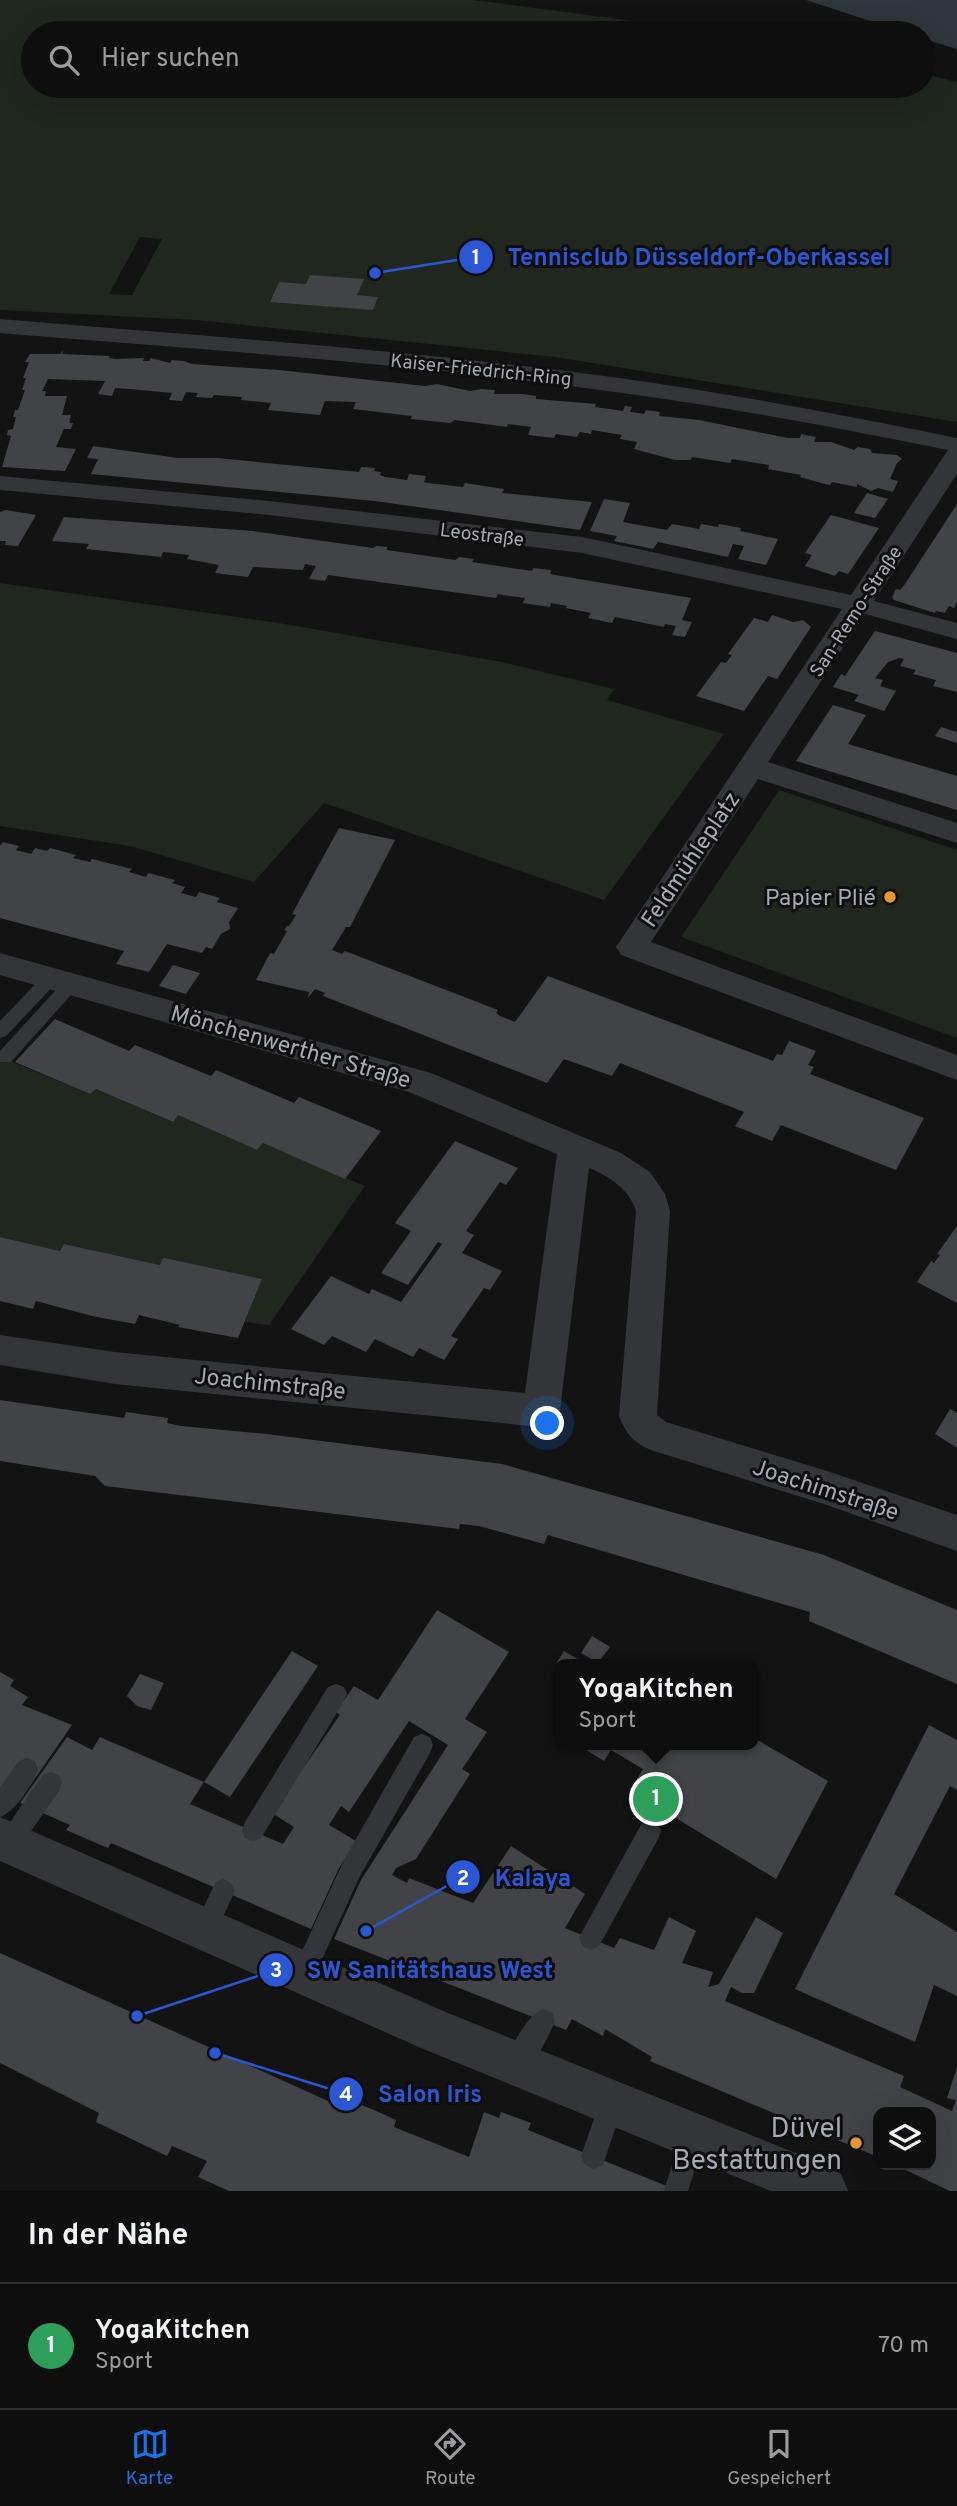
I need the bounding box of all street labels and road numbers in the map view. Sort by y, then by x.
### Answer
street label: Kaiser-Friedrich-Ring [389,350,573,392]
street label: Leostraße [438,519,525,553]
street label: San-Remo-Straße [805,542,908,682]
street label: Feldmühleplatz [636,787,748,934]
street label: Mönchenwerther Straße [167,1000,414,1097]
street label: Joachimstraße [193,1363,347,1408]
street label: Joachimstraße [749,1454,902,1529]

